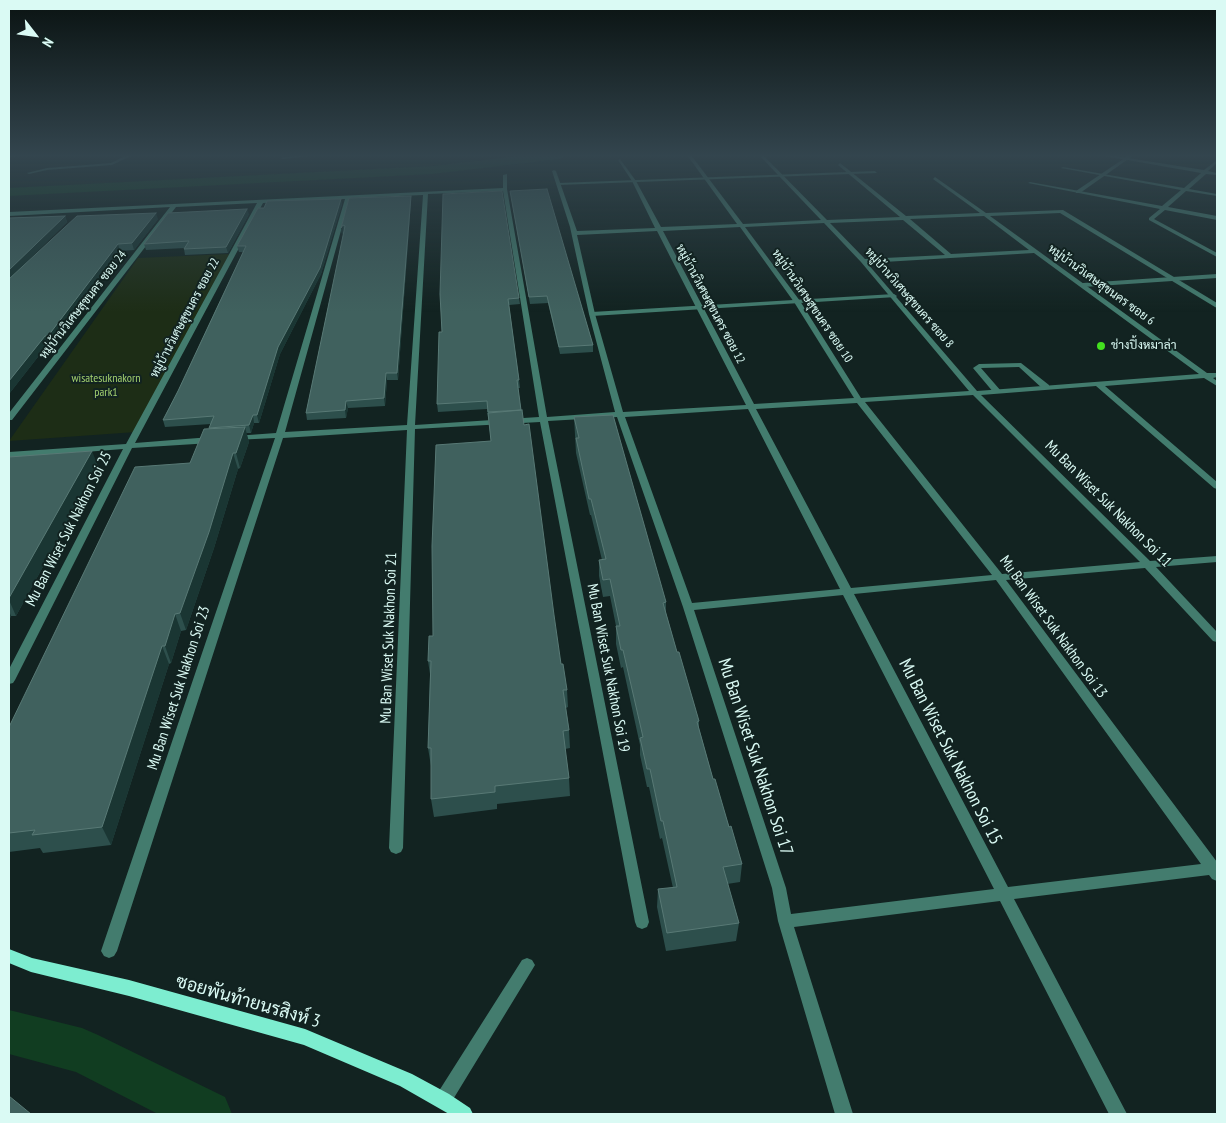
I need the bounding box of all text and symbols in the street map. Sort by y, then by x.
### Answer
north arrow [10,10,60,60]
text: N [38,35,58,50]
street label: หมู่บ้านวิเศษสุขนคร ซอย 12 [672,242,748,366]
street label: หมู่บ้านวิเศษสุขนคร ซอย 6 [1045,242,1157,328]
street label: หมู่บ้านวิเศษสุขนคร ซอย 8 [862,245,956,351]
street label: หมู่บ้านวิเศษสุขนคร ซอย 10 [769,247,855,365]
street label: หมู่บ้านวิเศษสุขนคร ซอย 24 [36,248,130,362]
street label: หมู่บ้านวิเศษสุขนคร ซอย 22 [147,256,223,380]
place label: ช่างปิ้งหมาล่า [1111,339,1176,353]
marker: ช่างปิ้งหมาล่า [1095,340,1107,352]
park label: wisatesuknakorn park1 [72,372,140,400]
street label: Mu Ban Wiset Suk Nakhon Soi 11 [1041,437,1175,571]
street label: Mu Ban Wiset Suk Nakhon Soi 25 [22,449,116,609]
street label: Mu Ban Wiset Suk Nakhon Soi 21 [377,552,401,724]
street label: Mu Ban Wiset Suk Nakhon Soi 13 [995,552,1111,702]
street label: Mu Ban Wiset Suk Nakhon Soi 19 [583,582,633,754]
street label: Mu Ban Wiset Suk Nakhon Soi 23 [144,604,214,772]
street label: Mu Ban Wiset Suk Nakhon Soi 15 [894,655,1006,849]
street label: Mu Ban Wiset Suk Nakhon Soi 17 [713,656,797,858]
street label: ซอยพันท้ายนรสิงห์ 3 [173,971,323,1033]

